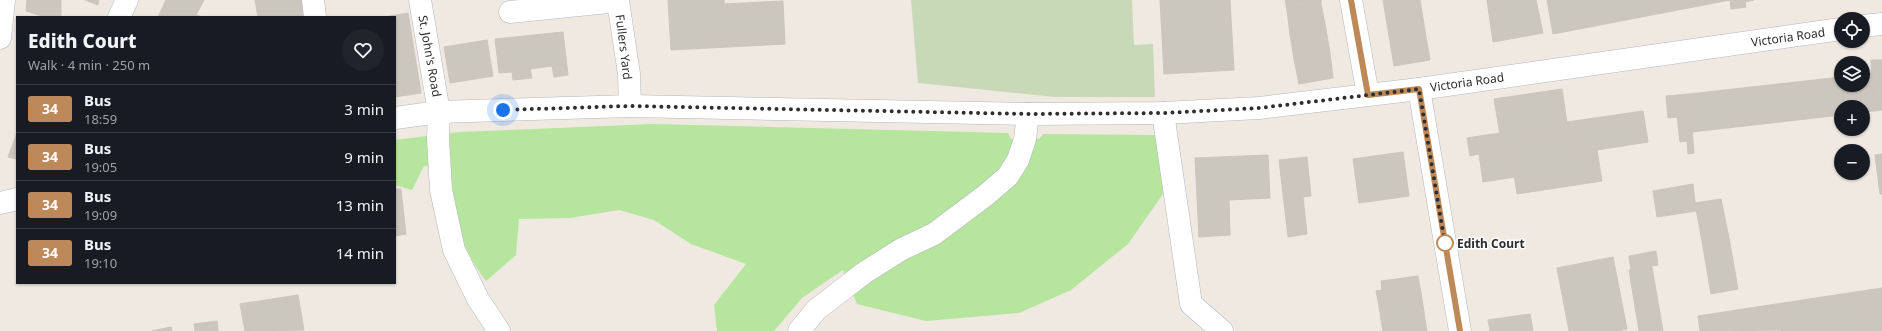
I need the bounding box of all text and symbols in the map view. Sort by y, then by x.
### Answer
map controls [1834,12,1870,180]
button: locate [1834,12,1870,48]
street label: Fullers Yard [612,13,636,81]
street label: St. John's Road [414,14,446,98]
street label: Victoria Road [1750,23,1826,51]
text: Edith Court [28,28,136,54]
button: heart [342,29,384,71]
text: Walk · 4 min · 250 m [28,56,150,74]
button: layers [1834,56,1870,92]
street label: Victoria Road [1429,68,1505,96]
text: Bus [84,90,111,110]
text: 34 [42,99,58,118]
text: 3 min [344,99,384,119]
your location [493,100,513,120]
button: + [1834,100,1870,136]
text: 18:59 [84,110,117,128]
text: Bus [84,138,111,158]
button: − [1834,144,1870,180]
text: 34 [42,147,58,166]
text: 9 min [344,147,384,167]
text: 19:05 [84,158,117,176]
text: Bus [84,186,111,206]
text: 34 [42,195,58,214]
text: 13 min [336,195,384,215]
text: 19:09 [84,206,117,224]
text: Bus [84,234,111,254]
marker: Edith Court [1436,234,1454,252]
place label: Edith Court [1457,235,1525,252]
text: 34 [42,243,58,262]
text: 14 min [336,243,384,263]
text: 19:10 [84,254,117,272]

